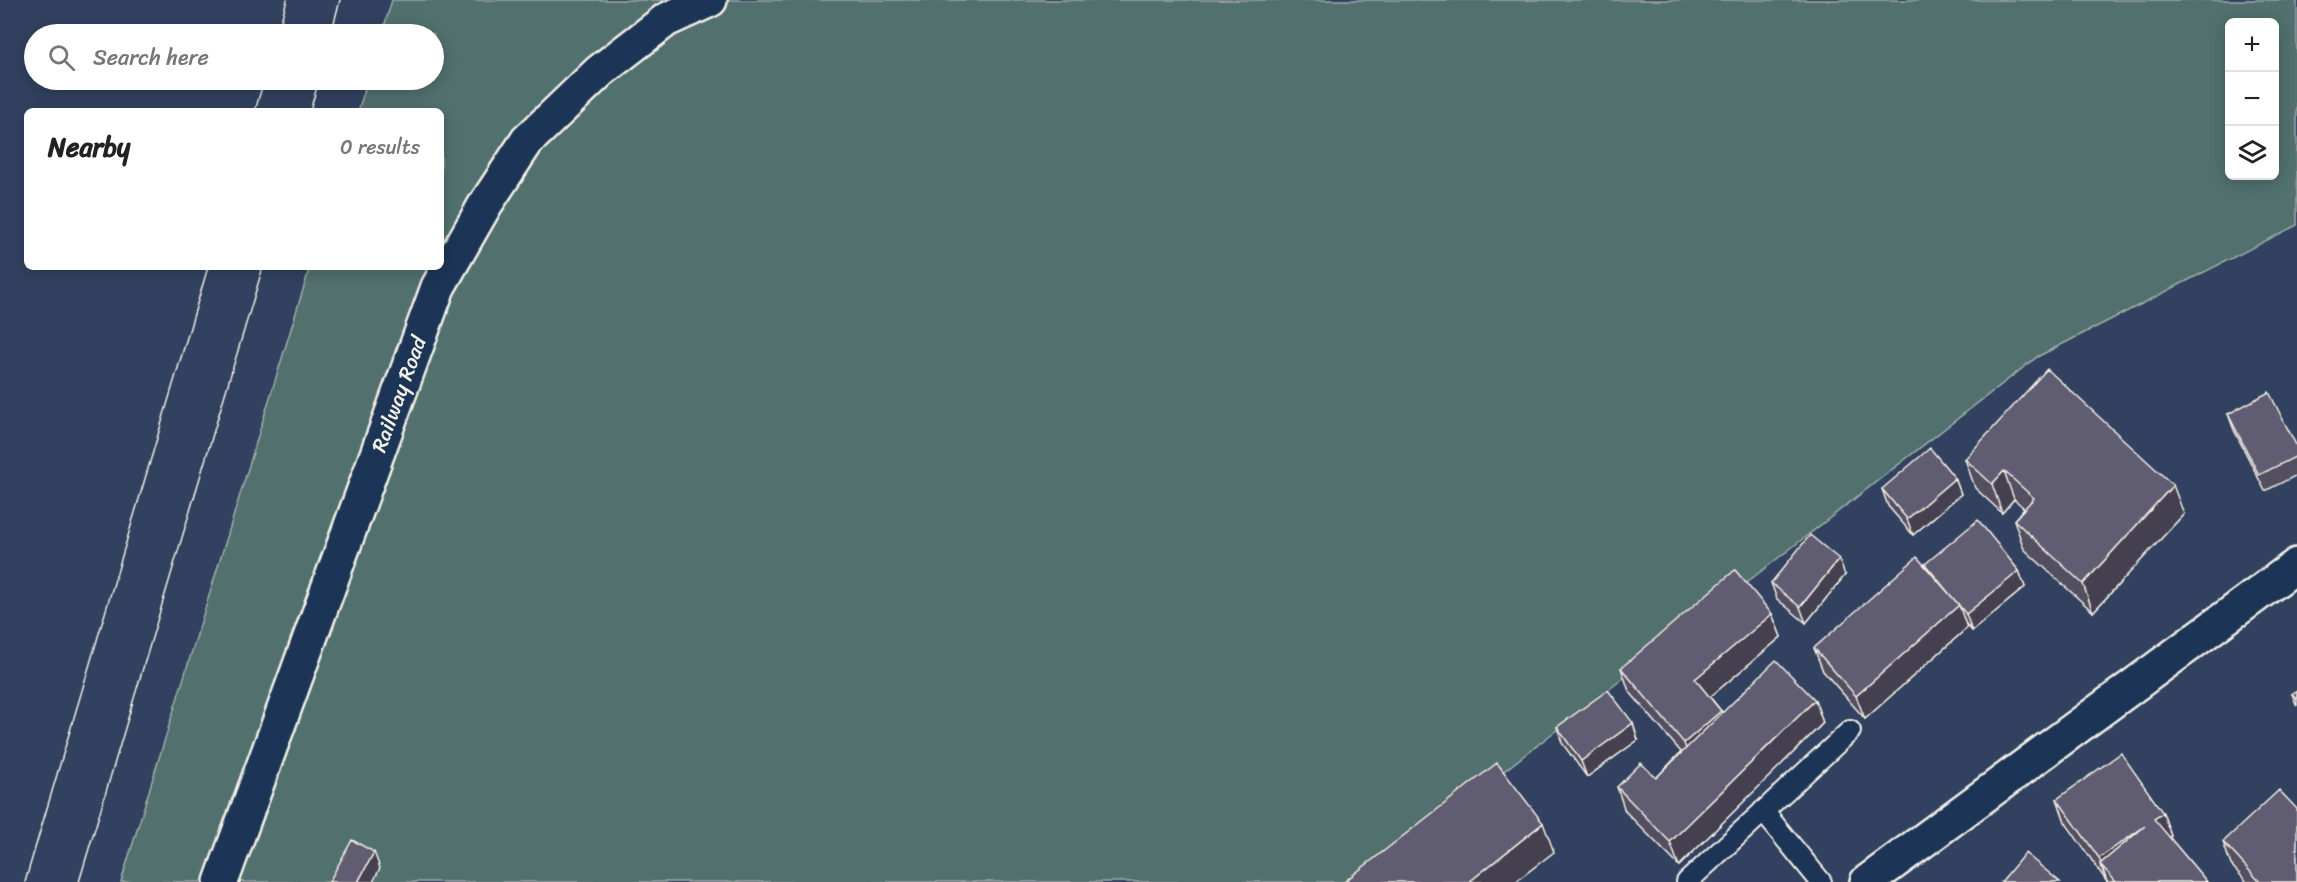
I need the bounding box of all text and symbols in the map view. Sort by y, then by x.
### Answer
map controls [2225,18,2279,180]
button: + [2225,18,2279,72]
search box [24,24,444,90]
text: Search here [93,38,209,77]
icon: search [45,41,78,74]
button: − [2225,72,2279,126]
text: Nearby [48,124,130,170]
button: layers [2225,126,2279,180]
text: 0 results [340,130,420,165]
street label: Railway Road [360,329,438,458]

